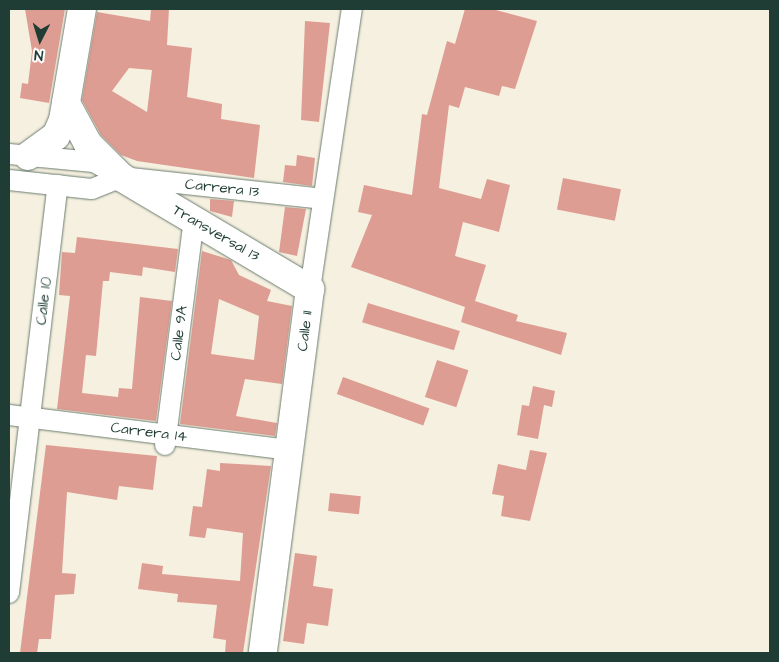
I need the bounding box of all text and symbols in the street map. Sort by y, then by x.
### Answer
north arrow [15,15,65,65]
text: N [33,45,44,65]
street label: Carrera 13 [184,175,260,201]
street label: Transversal 13 [169,201,263,265]
street label: Calle 10 [32,276,56,326]
street label: Calle 9A [167,304,191,362]
street label: Calle 11 [294,310,316,352]
street label: Carrera 14 [110,418,188,446]

